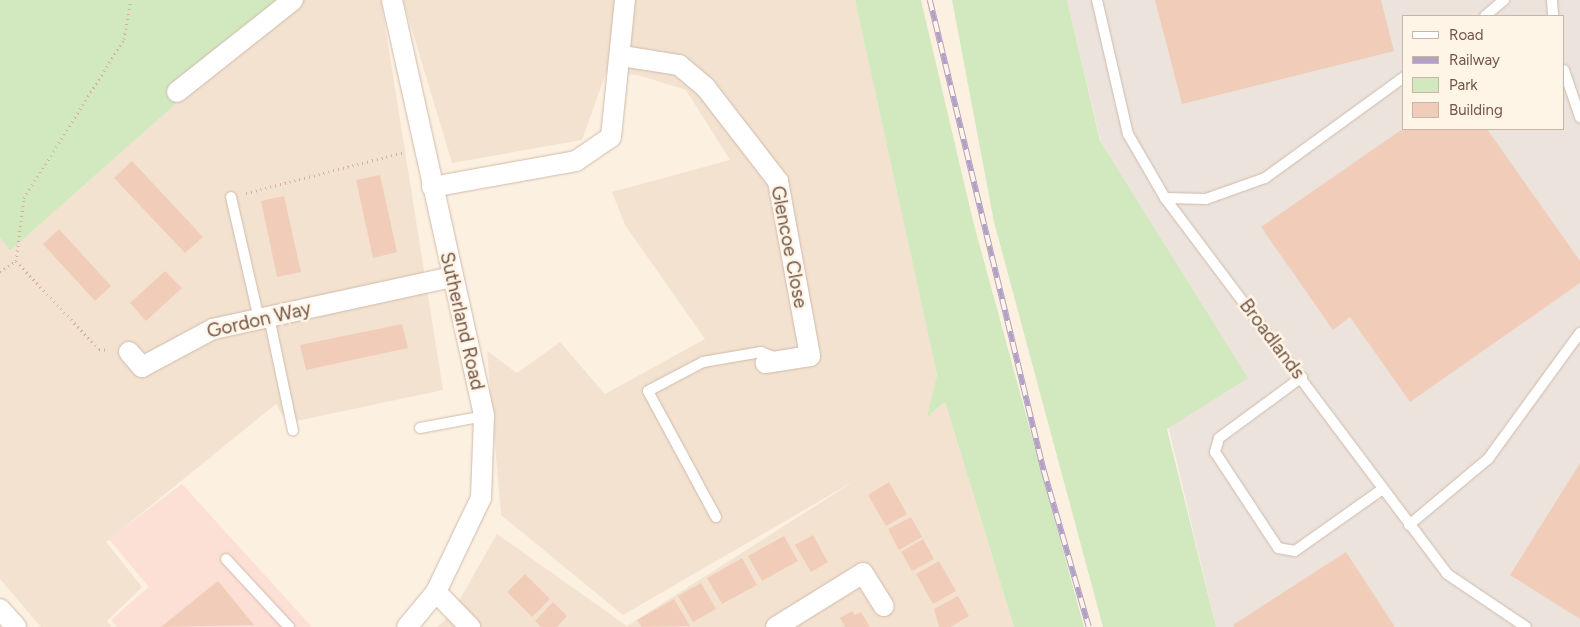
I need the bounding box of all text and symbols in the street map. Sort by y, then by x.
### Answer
legend [1402,15,1565,130]
text: Road [1449,26,1484,44]
text: Railway [1449,51,1500,69]
text: Park [1449,76,1478,94]
text: Building [1449,101,1503,119]
street label: Glencoe Close [766,184,812,310]
street label: Sutherland Road [435,250,489,392]
street label: Broadlands [1235,294,1309,384]
street label: Gordon Way [205,297,313,343]

